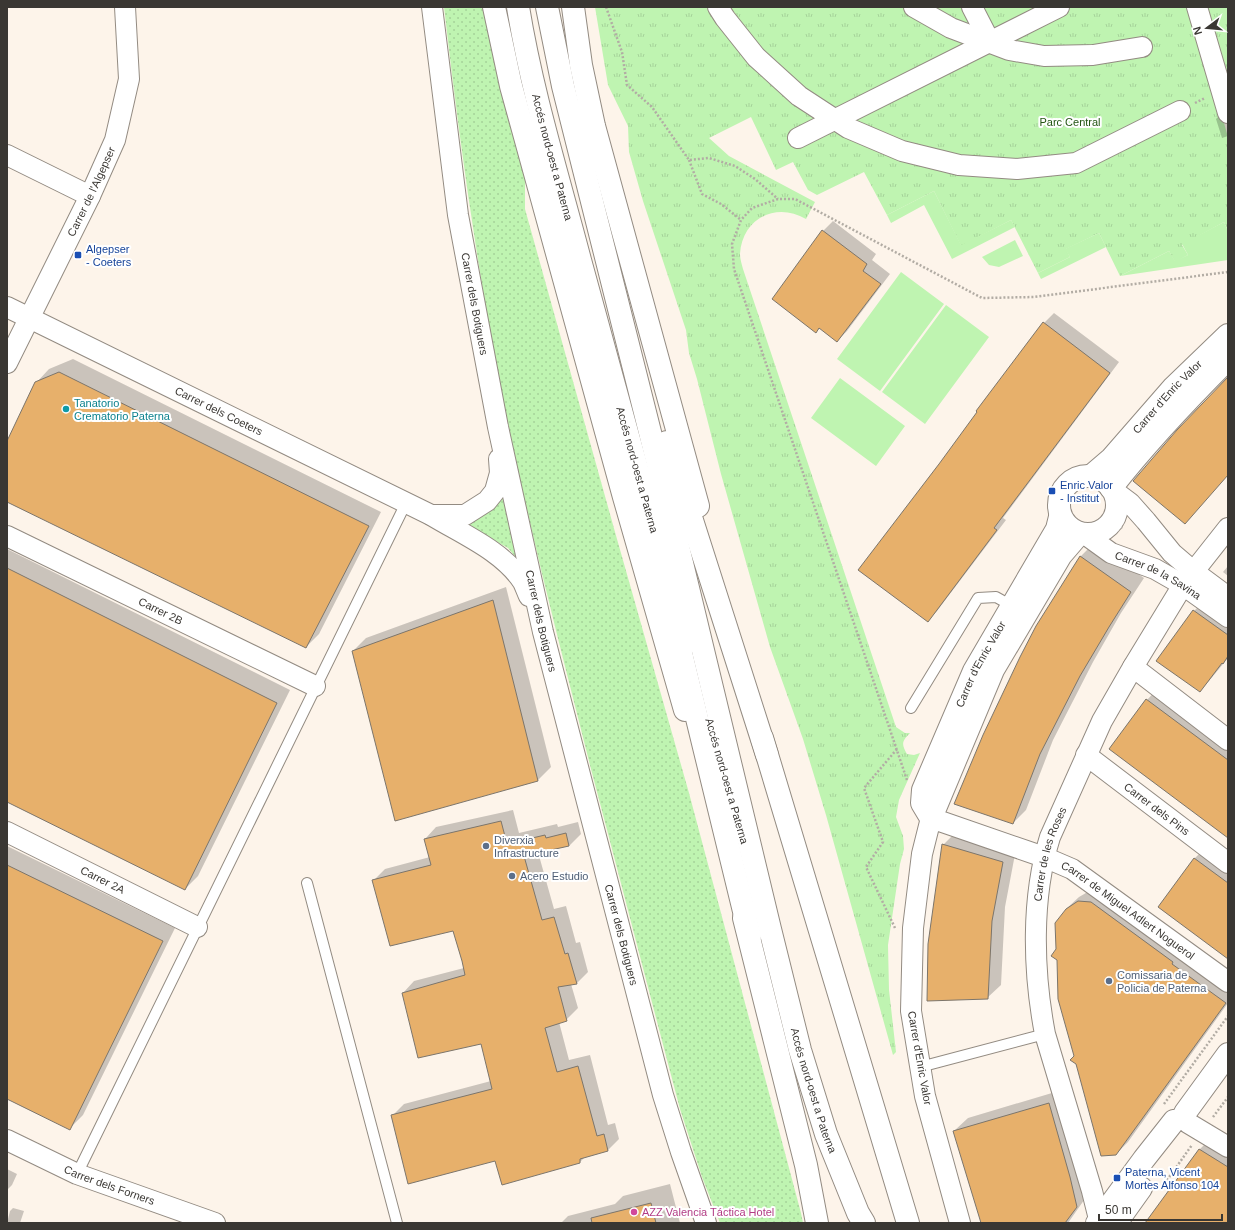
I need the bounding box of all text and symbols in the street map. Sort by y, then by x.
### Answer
north arrow [1187,8,1227,48]
text: N [1191,25,1204,36]
street label: Accés nord-oest a Paterna [530,93,575,222]
park label: Parc Central [1039,116,1101,128]
street label: Carrer de l'Algepser [65,145,117,238]
place label: Algepser - Coeters [86,243,132,268]
marker: Algepser - Coeters [73,250,83,260]
street label: Carrer dels Botiguers [459,252,490,357]
street label: Carrer d'Enric Valor [1130,358,1204,436]
street label: Carrer dels Coeters [173,384,265,438]
place label: Tanatorio Crematorio Paterna [74,397,171,422]
marker: Tanatorio Crematorio Paterna [61,404,71,414]
street label: Accés nord-oest a Paterna [614,405,661,535]
place label: Enric Valor - Institut [1060,479,1113,504]
marker: Enric Valor - Institut [1047,486,1057,496]
street label: Carrer de la Savina [1113,549,1204,602]
street label: Carrer dels Botiguers [524,569,559,673]
street label: Carrer 2B [137,595,185,627]
street label: Carrer d'Enric Valor [953,619,1008,709]
street label: Accés nord-oest a Paterna [703,717,751,846]
street label: Carrer dels Pins [1122,780,1192,838]
street label: Carrer de les Roses [1032,805,1069,902]
place label: Diverxia Infrastructure [494,834,559,859]
marker: Diverxia Infrastructure [481,841,491,851]
street label: Carrer de Miguel Adlert Noguerol [1059,859,1197,962]
street label: Carrer 2A [79,864,127,896]
place label: Acero Estudio [520,870,588,882]
marker: Acero Estudio [507,871,517,881]
street label: Carrer dels Botiguers [603,883,640,987]
place label: Comissaria de Policia de Paterna [1117,969,1207,994]
marker: Comissaria de Policia de Paterna [1104,976,1114,986]
street label: Carrer d'Enric Valor [906,1010,934,1106]
street label: Accés nord-oest a Paterna [789,1027,839,1156]
street label: Carrer dels Forners [62,1163,157,1207]
place label: Paterna, Vicent Mortes Alfonso 104 [1125,1166,1219,1191]
marker: Paterna, Vicent Mortes Alfonso 104 [1112,1173,1122,1183]
scale bar [1099,1196,1222,1222]
text: 50 m [1105,1203,1132,1217]
place label: AZZ Valencia Táctica Hotel [642,1206,774,1218]
marker: AZZ Valencia Táctica Hotel [629,1207,639,1217]

